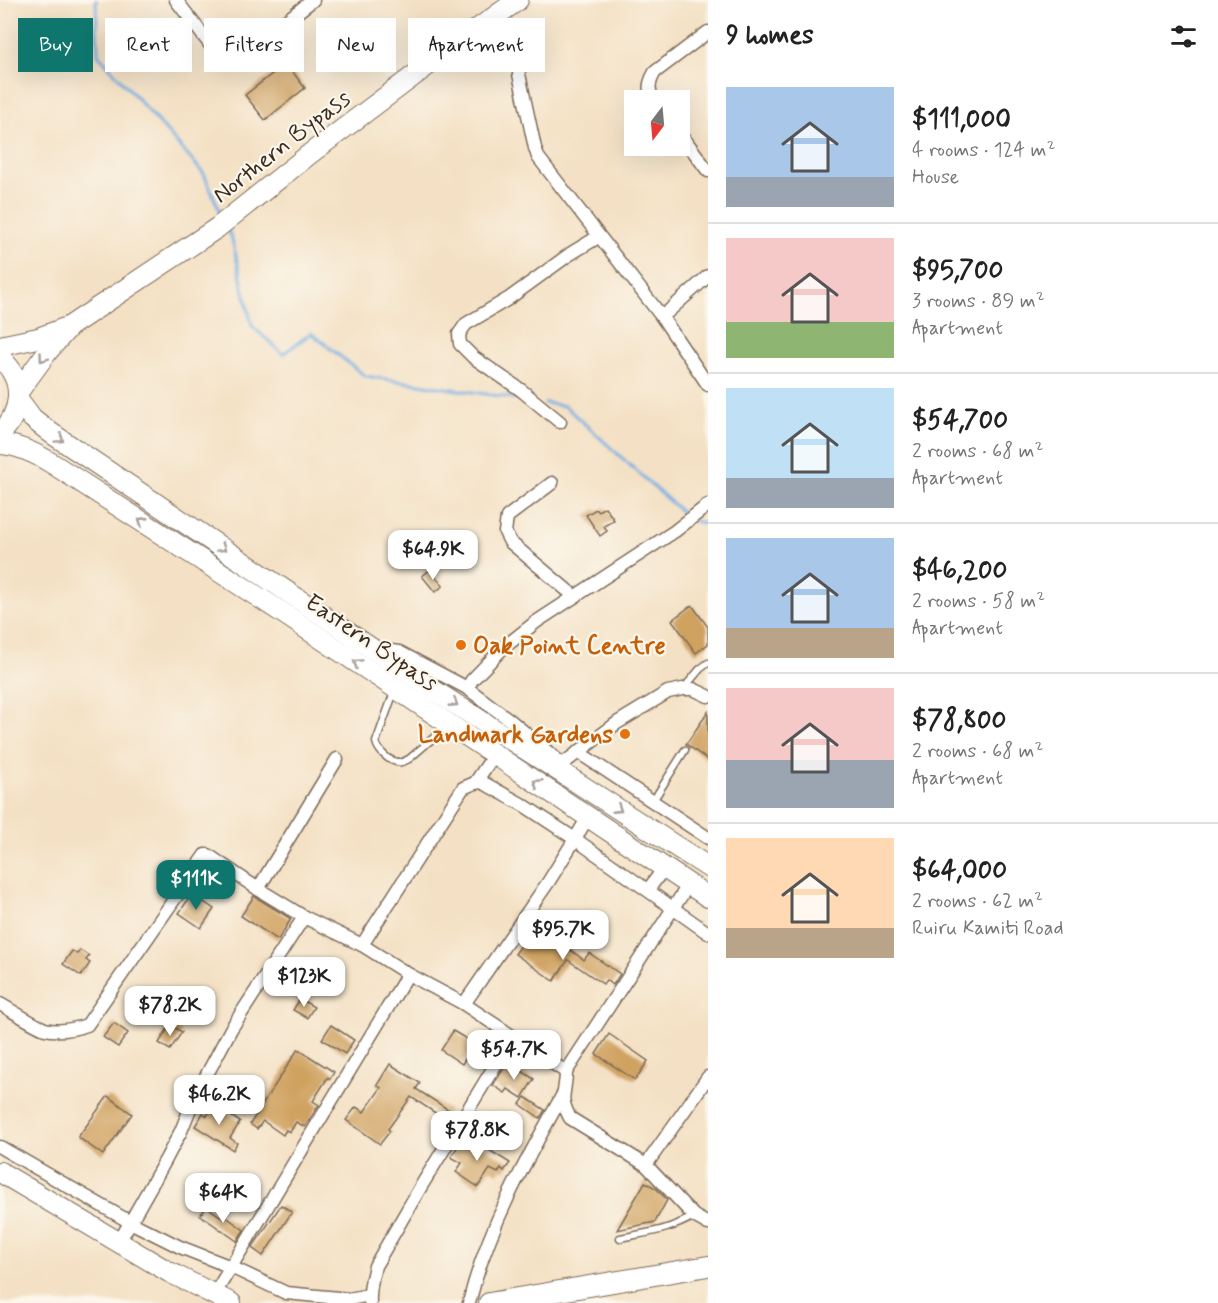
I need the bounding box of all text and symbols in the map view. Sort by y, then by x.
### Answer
chip: Buy [18,18,93,72]
chip: Rent [105,18,192,72]
chip: Filters [204,18,304,72]
chip: New [316,18,396,72]
chip: Apartment [408,18,545,72]
text: 9 homes [726,19,814,53]
icon: filters [1167,20,1200,53]
street label: Northern Bypass [207,83,358,211]
north arrow [624,90,690,156]
map controls [624,90,690,156]
text: $111,000 [912,103,1011,137]
icon: home [774,111,846,183]
text: 4 rooms · 124 m² [912,137,1055,164]
text: House [912,164,959,191]
text: $95,700 [912,254,1003,288]
icon: home [774,262,846,334]
text: 3 rooms · 89 m² [912,288,1045,315]
text: Apartment [912,315,1003,342]
one-way arrow [39,352,50,363]
text: $54,700 [912,404,1008,438]
icon: home [774,412,846,484]
one-way arrow [53,432,64,443]
text: 2 rooms · 68 m² [912,438,1043,465]
text: Apartment [912,465,1003,492]
one-way arrow [138,517,149,528]
pin: $64.9K [384,530,482,581]
text: $64.9K [402,536,464,563]
one-way arrow [215,541,226,552]
text: $46,200 [912,554,1007,588]
icon: home [774,562,846,634]
street label: Eastern Bypass [299,587,444,699]
text: 2 rooms · 58 m² [912,588,1045,615]
text: Apartment [912,615,1003,642]
place label: Oak Point Centre [473,631,666,662]
marker: Oak Point Centre [454,638,468,652]
one-way arrow [353,659,364,670]
one-way arrow [447,696,458,707]
text: $78,800 [912,704,1006,738]
icon: home [774,712,846,784]
place label: Landmark Gardens [418,720,613,751]
marker: Landmark Gardens [618,727,632,741]
text: 2 rooms · 68 m² [912,738,1043,765]
text: Apartment [912,765,1003,792]
one-way arrow [533,779,544,790]
one-way arrow [611,802,622,813]
text: $64,000 [912,854,1007,888]
pin: $111K [154,860,238,911]
icon: home [774,862,846,934]
text: $111K [170,866,222,893]
text: 2 rooms · 62 m² [912,888,1043,915]
pin: $95.7K [514,910,612,961]
text: Ruiru Kamiti Road [912,915,1064,942]
text: $95.7K [532,916,594,943]
pin: $123K [262,957,346,1008]
text: $123K [277,963,331,990]
pin: $78.2K [121,986,219,1037]
text: $78.2K [139,992,201,1019]
pin: $54.7K [465,1030,563,1081]
text: $54.7K [481,1036,547,1063]
pin: $46.2K [170,1075,268,1126]
text: $46.2K [188,1081,250,1108]
pin: $78.8K [428,1111,526,1162]
text: $78.8K [445,1117,509,1144]
pin: $64K [187,1173,259,1224]
text: $64K [199,1179,247,1206]

